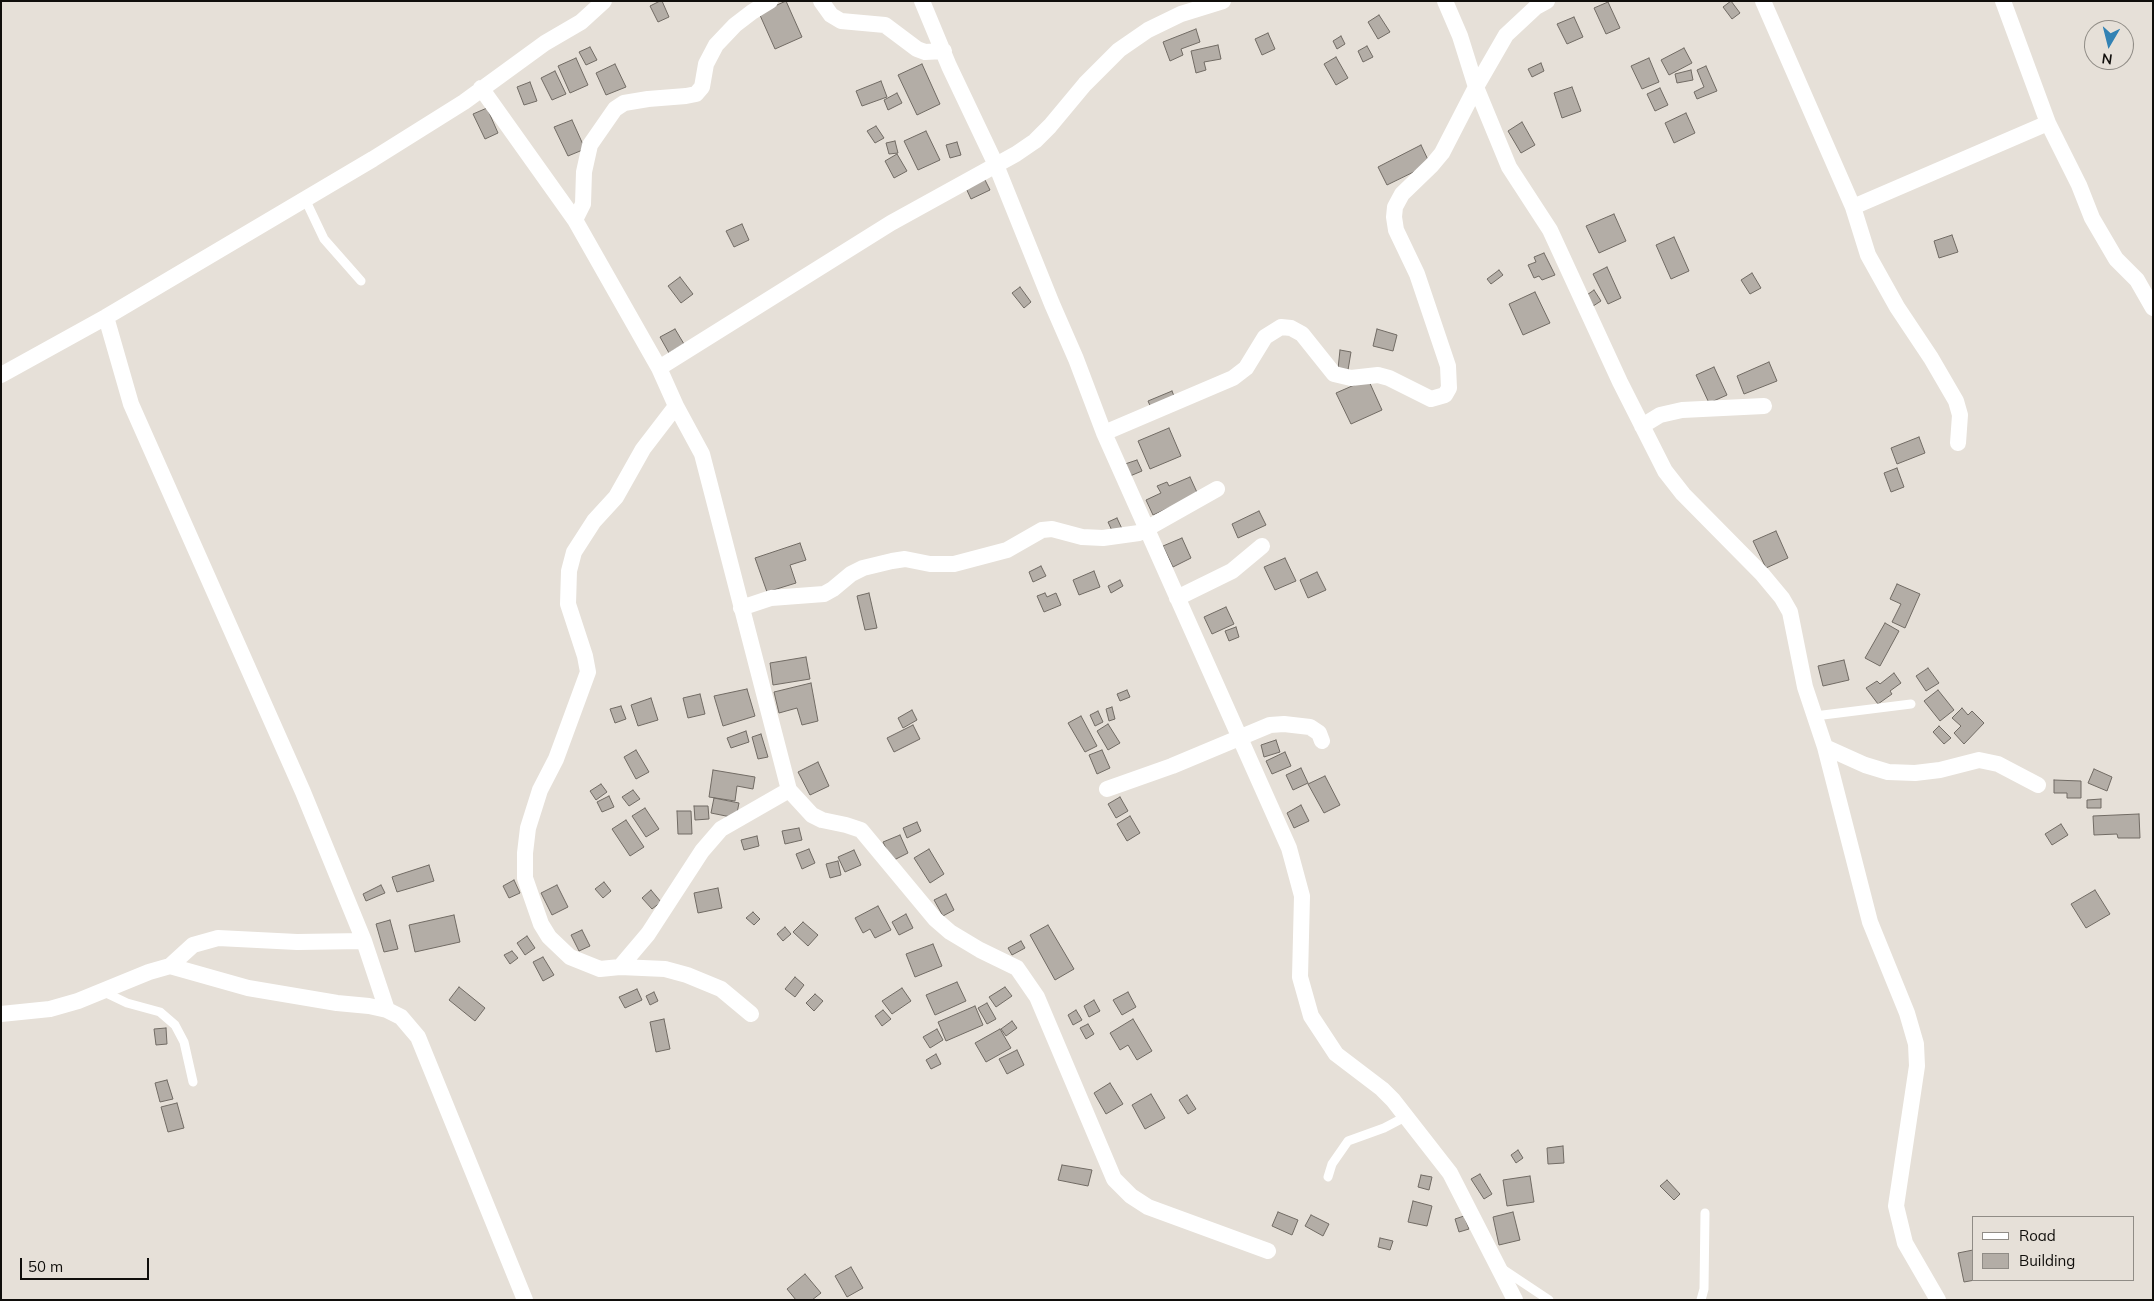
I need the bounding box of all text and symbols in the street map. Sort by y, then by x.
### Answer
north arrow [2084,20,2134,70]
text: N [2101,49,2114,69]
legend [1972,1216,2134,1281]
text: Road [2019,1226,2056,1245]
scale bar [22,1248,151,1280]
text: Building [2019,1251,2075,1270]
text: 50 m [28,1257,63,1276]

